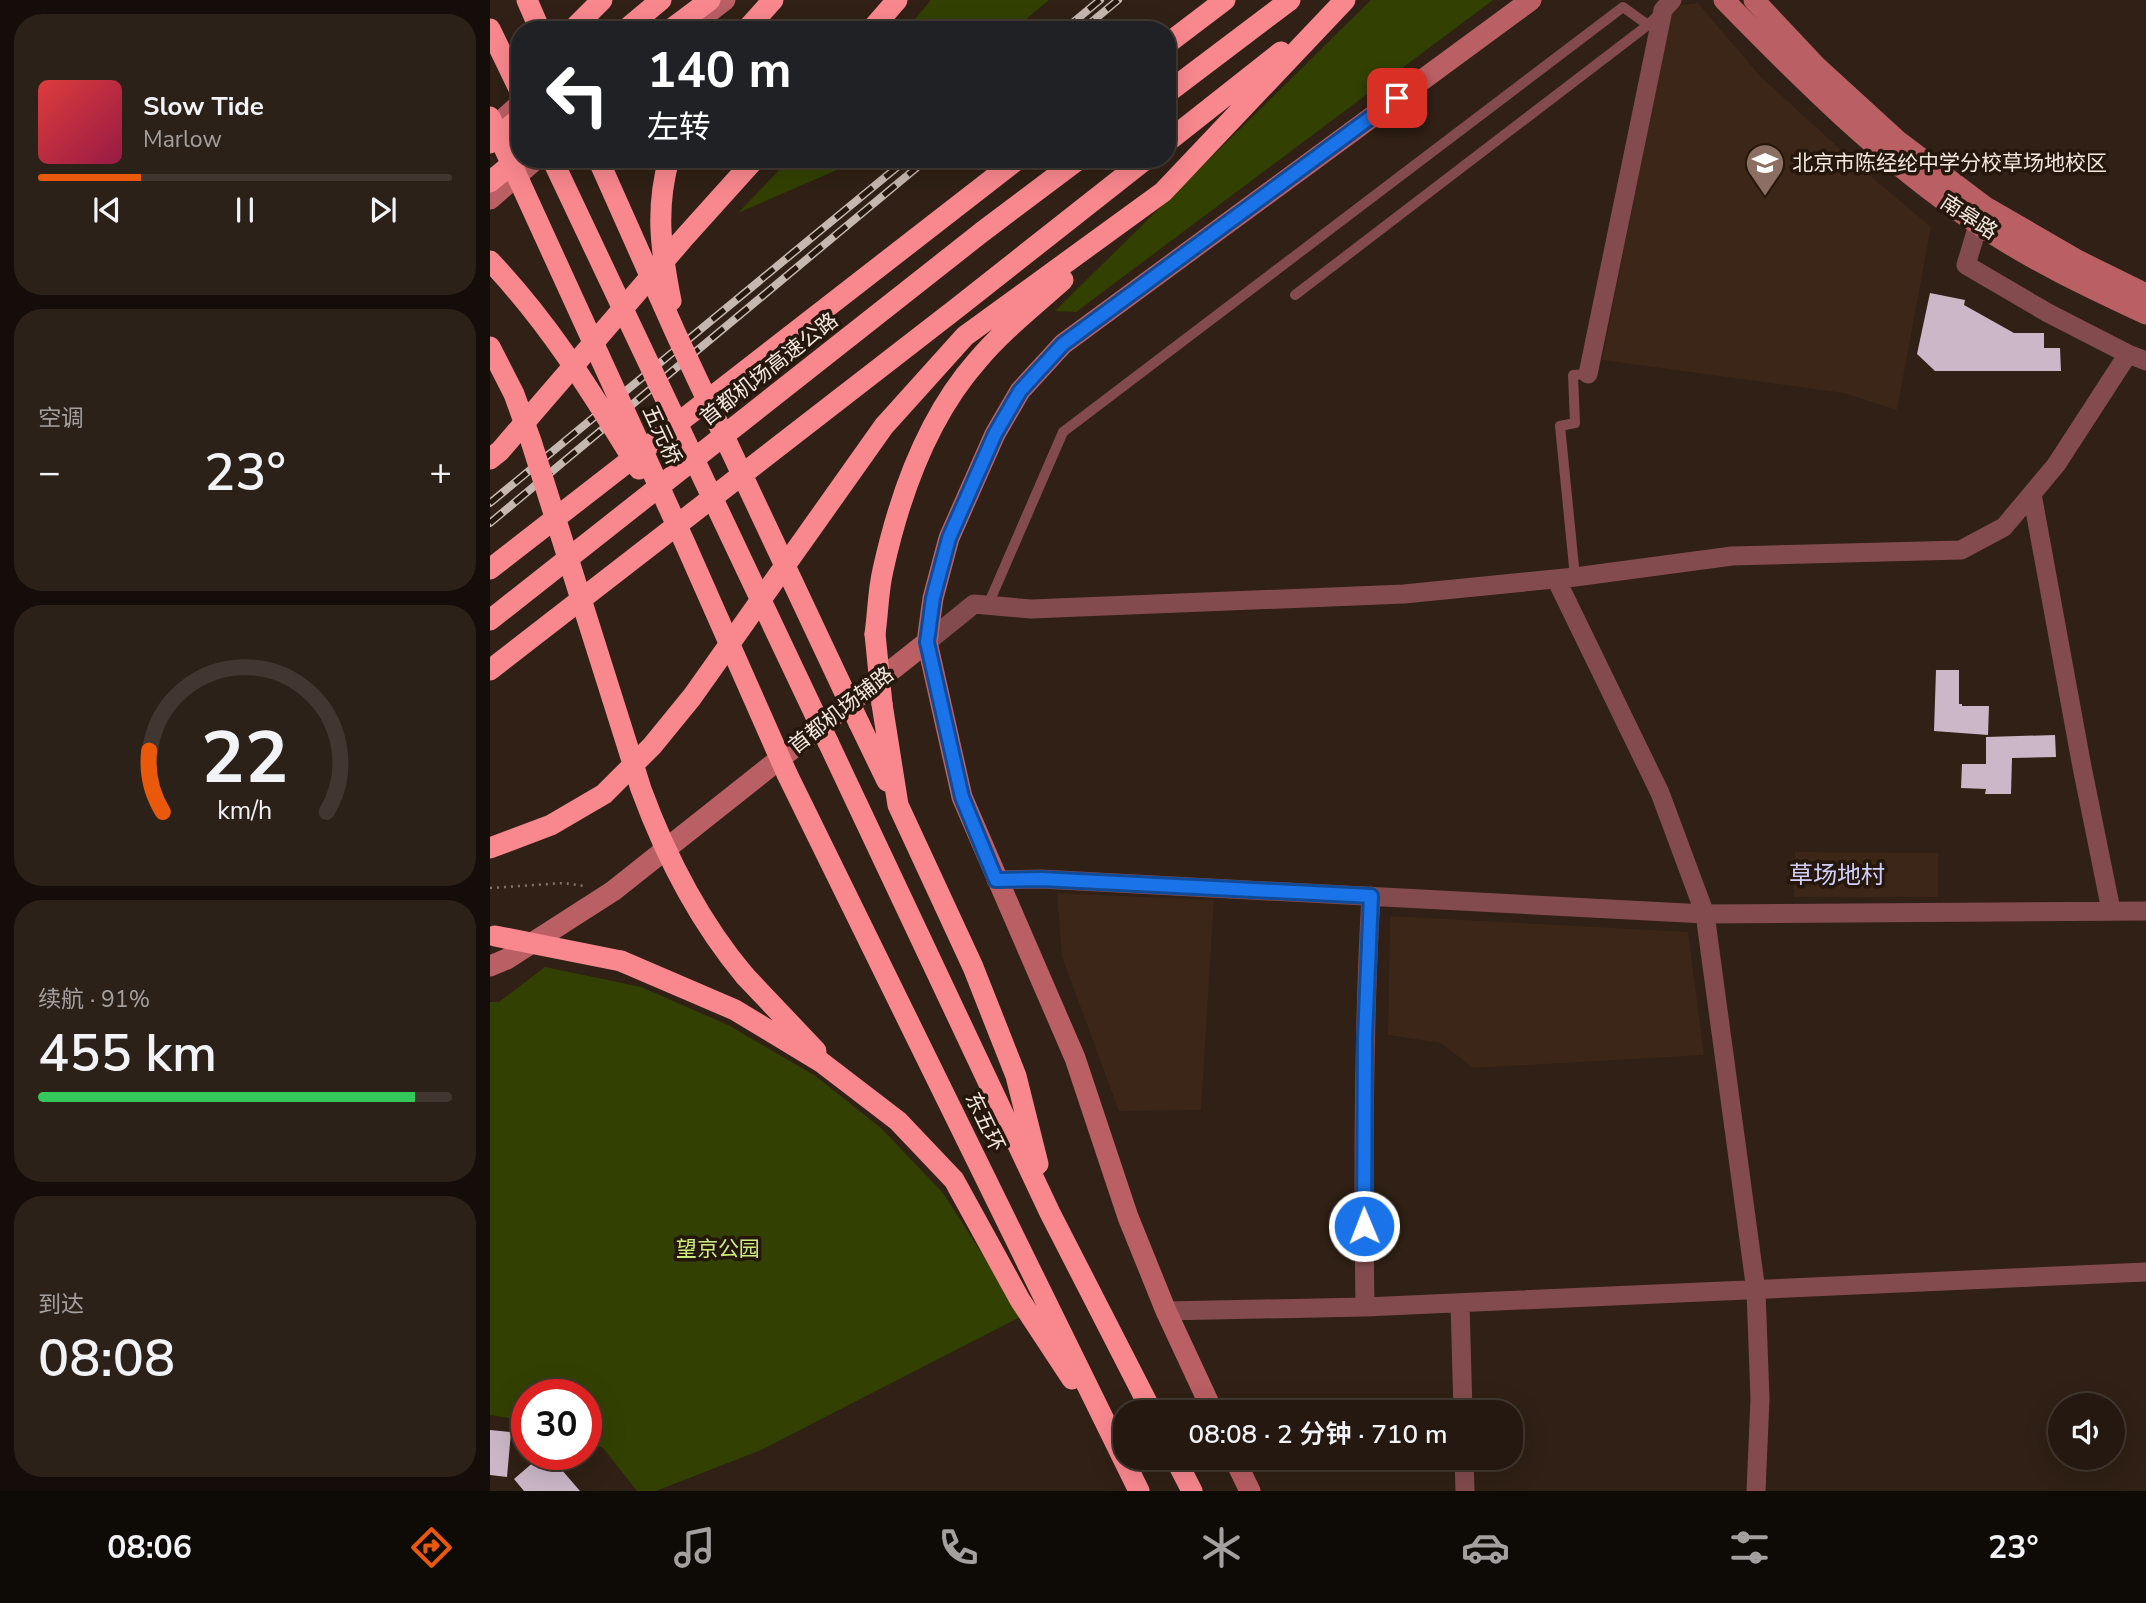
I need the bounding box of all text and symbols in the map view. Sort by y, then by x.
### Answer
text: 140 m [647,37,791,104]
icon: left [532,49,623,140]
pin [1367,68,1427,128]
icon: arrive [1378,79,1416,117]
text: Slow Tide [143,89,264,124]
text: 左转 [647,106,711,149]
text: Marlow [143,124,222,155]
school or university icon: 北京市陈经纶中学分校草场地校区 [1744,142,1786,197]
place label: 北京市陈经纶中学分校草场地校区 [1792,149,2107,177]
street label: 南皋路 [1935,188,2003,246]
icon: previous [88,191,126,229]
icon: pause [226,191,264,229]
icon: next [364,191,402,229]
street label: 首都机场高速公路 [694,306,844,432]
street label: 五元桥 [636,401,688,469]
text: 空调 [38,403,84,434]
text: 23° [204,437,286,508]
text: − [38,447,61,498]
text: + [429,447,452,498]
street label: 首都机场辅路 [783,660,899,760]
text: 22 [201,708,289,808]
text: km/h [217,793,273,827]
district label: 草场地村 [1789,859,1885,891]
text: 续航 · 91% [38,984,150,1015]
text: 455 km [38,1018,217,1089]
street label: 东五环 [959,1088,1011,1156]
position arrow [1327,1189,1401,1263]
park label: 望京公园 [676,1235,760,1263]
text: 到达 [38,1289,84,1320]
text: 08:08 [38,1323,175,1394]
speed limit sign: 30 [511,1379,602,1470]
map controls [2048,1393,2125,1470]
button: sound [2048,1393,2125,1470]
text: 08:08 · 2 分钟 · 710 m [1189,1417,1447,1452]
icon: directions [407,1523,456,1572]
icon: music [670,1523,719,1572]
icon: phone [934,1523,983,1572]
icon: climate [1197,1523,1246,1572]
icon: car [1461,1523,1510,1572]
icon: filters [1725,1523,1774,1572]
text: 08:06 [107,1526,192,1569]
text: 23° [1988,1526,2039,1569]

